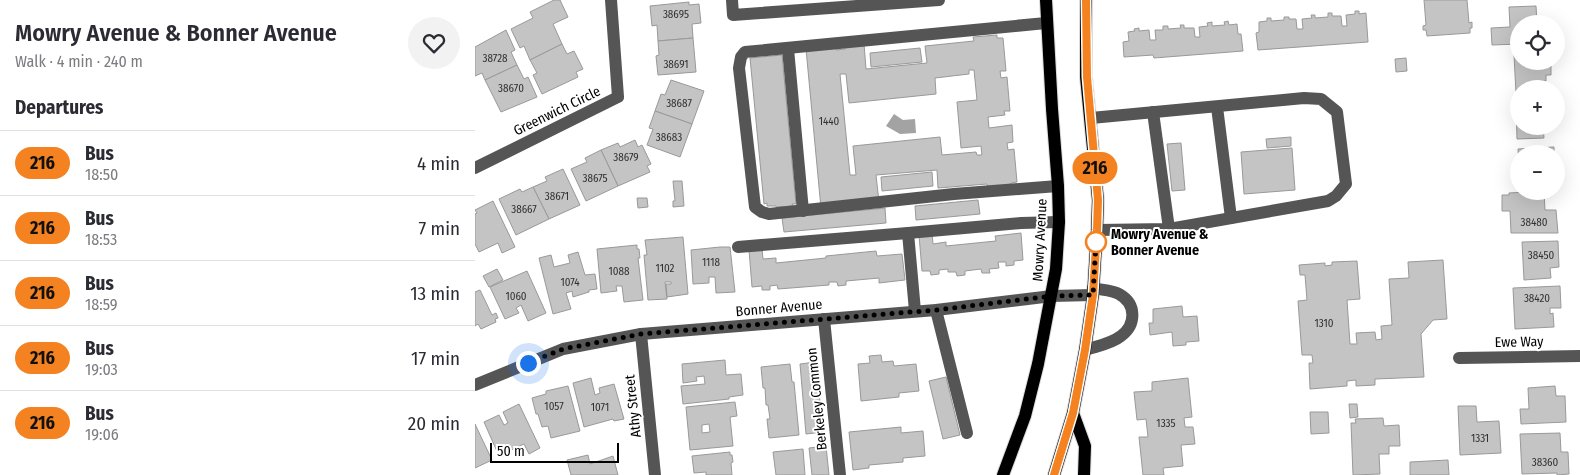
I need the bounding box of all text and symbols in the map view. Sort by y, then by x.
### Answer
house number: 38695 [663,8,689,21]
map controls [1510,15,1565,200]
button: locate [1510,15,1565,70]
button: heart [408,17,460,69]
text: Mowry Avenue & Bonner Avenue [15,19,337,47]
text: Walk · 4 min · 240 m [15,52,143,71]
house number: 38728 [482,52,508,65]
house number: 38691 [663,58,689,71]
button: + [1510,80,1565,135]
house number: 38670 [498,82,524,95]
street label: Greenwich Circle [511,83,603,139]
text: Departures [15,96,103,119]
house number: 38687 [666,97,692,110]
house number: 1440 [819,115,840,128]
house number: 38683 [656,131,682,144]
text: Bus [85,142,114,165]
button: − [1510,145,1565,200]
house number: 38679 [613,151,639,164]
text: 216 [30,152,55,174]
text: 4 min [417,152,460,175]
line badge: 216 [1066,152,1124,184]
text: 216 [1082,157,1108,179]
text: 18:50 [85,165,118,184]
house number: 38675 [582,172,608,185]
house number: 38671 [545,190,569,203]
street label: Mowry Avenue [1029,198,1051,282]
house number: 38667 [511,203,537,216]
text: Bus [85,207,114,230]
house number: 38480 [1520,216,1548,229]
text: 216 [30,217,55,239]
text: 7 min [418,217,460,240]
place label: Mowry Avenue & Bonner Avenue [1111,226,1209,259]
text: 18:53 [85,230,117,249]
marker: Mowry Avenue & Bonner Avenue [1085,231,1107,253]
house number: 38450 [1528,249,1554,262]
house number: 1118 [702,256,721,269]
house number: 1102 [656,262,675,275]
house number: 1088 [608,265,630,278]
text: Bus [85,272,114,295]
house number: 1074 [560,276,580,289]
text: 216 [30,282,55,304]
text: 13 min [410,282,460,305]
house number: 1060 [505,290,527,303]
house number: 38420 [1524,292,1550,305]
text: 18:59 [85,295,118,314]
street label: Bonner Avenue [735,296,823,320]
house number: 1310 [1314,317,1334,330]
street label: Ewe Way [1494,333,1544,351]
text: Bus [85,337,114,360]
text: 216 [30,347,55,369]
text: 17 min [411,347,460,370]
street label: Berkeley Common [803,347,831,451]
your location [516,351,541,376]
text: 19:03 [85,360,118,379]
street label: Athy Street [621,373,645,438]
house number: 1057 [544,400,564,413]
house number: 1071 [591,401,609,414]
text: Bus [85,402,114,425]
text: 216 [30,412,55,434]
text: 20 min [408,412,460,435]
house number: 1335 [1156,417,1176,430]
text: 19:06 [85,425,119,444]
house number: 1331 [1471,432,1489,445]
scale bar [490,440,619,463]
text: 50 m [497,443,525,460]
house number: 38360 [1532,456,1559,469]

